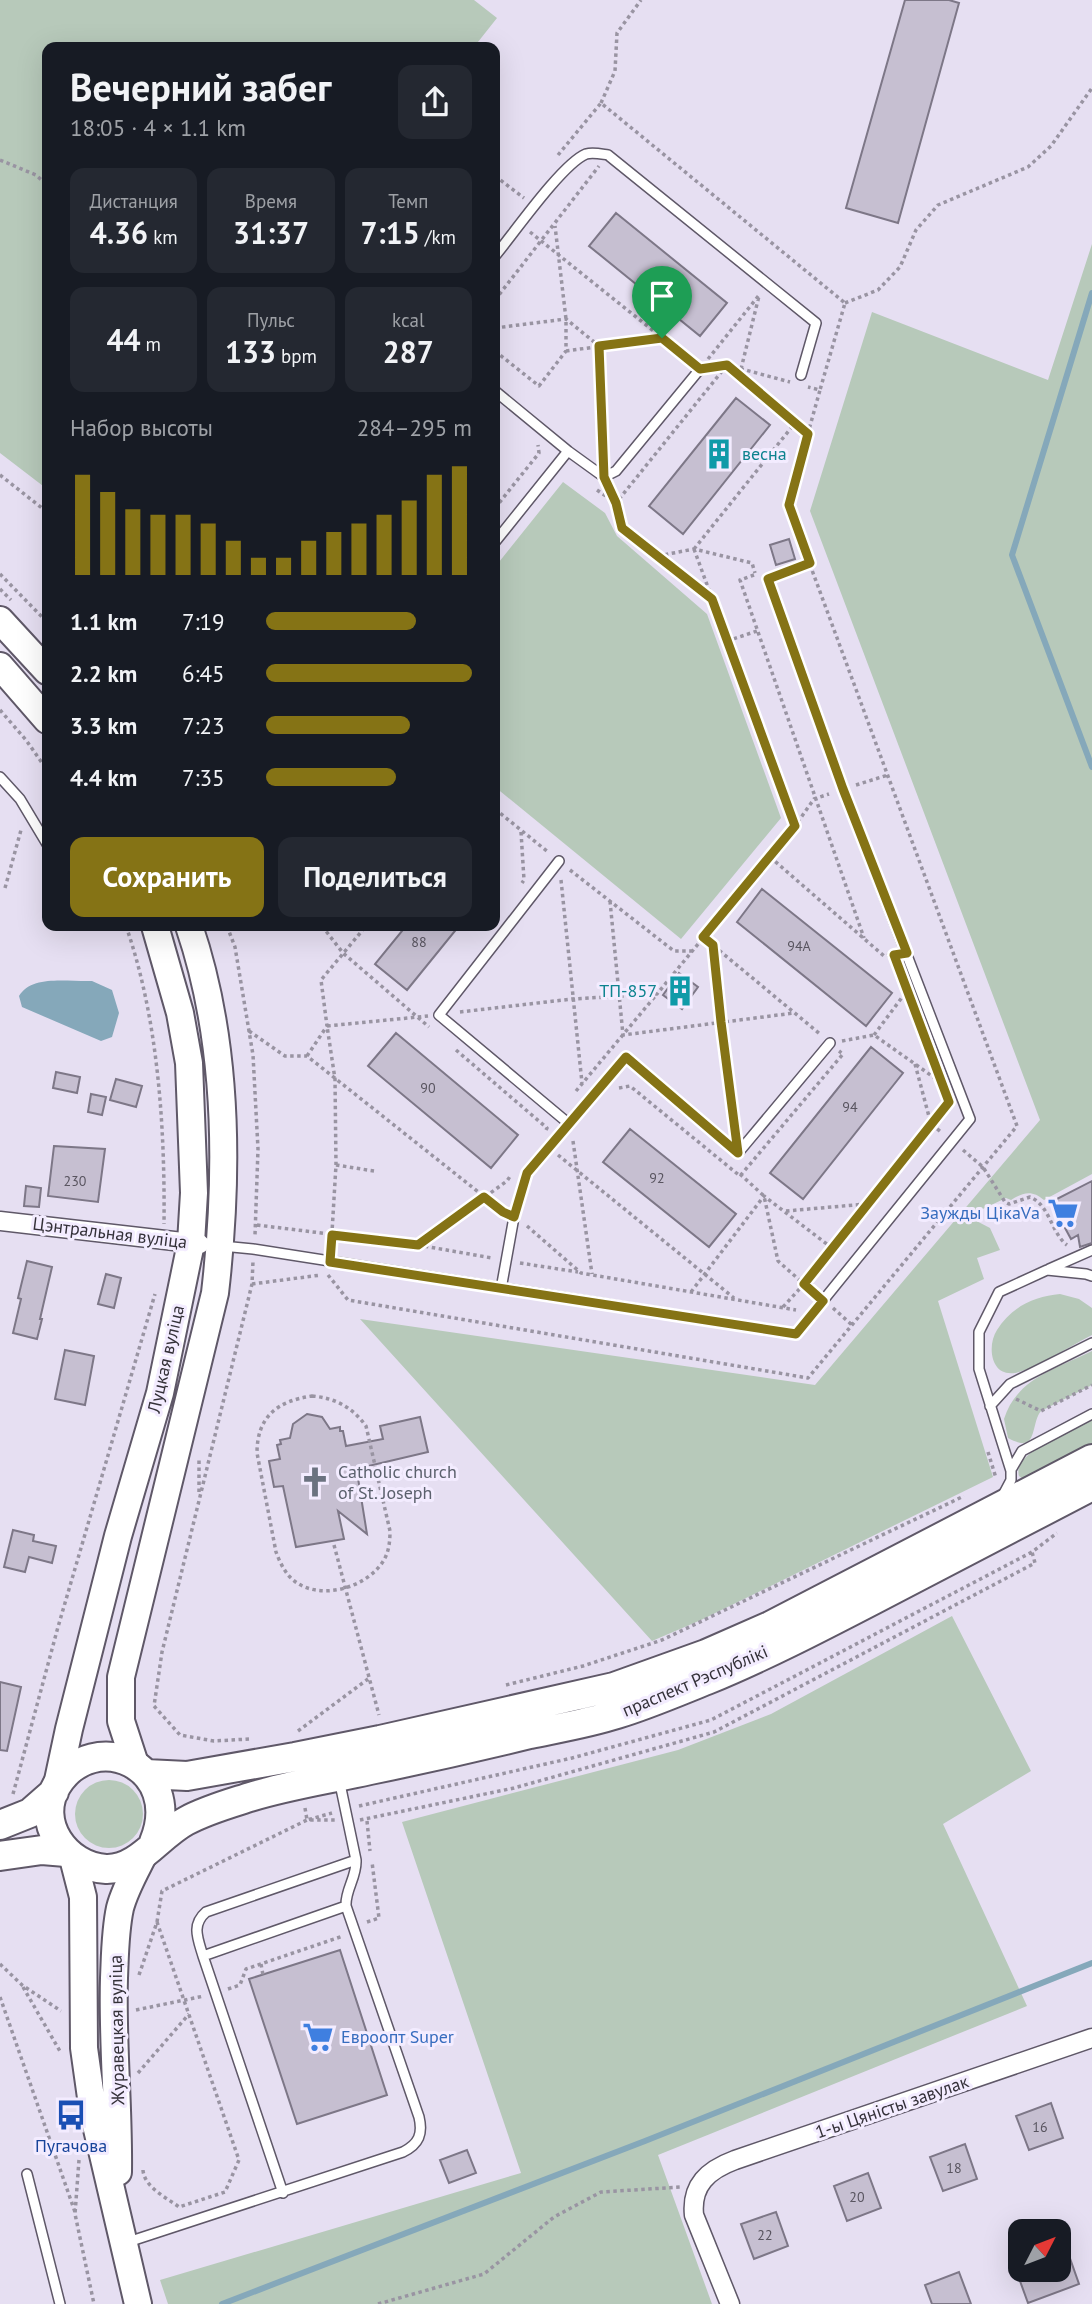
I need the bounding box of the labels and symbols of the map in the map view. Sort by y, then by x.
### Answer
pin [632,266,692,338]
building icon: весна [702,437,736,471]
place label: весна [742,442,787,465]
house number: 88 [411,933,427,951]
house number: 94А [787,937,812,955]
building icon: ТП-857 [663,974,697,1008]
place label: ТП-857 [599,979,657,1002]
house number: 90 [420,1079,436,1097]
house number: 94 [842,1098,858,1116]
house number: 92 [649,1169,665,1187]
house number: 230 [64,1172,87,1190]
supermarket icon: Заужды ЦікаVа [1046,1196,1080,1230]
place label: Заужды ЦікаVа [920,1201,1040,1224]
street label: Цэнтральная вуліца [31,1212,189,1253]
street label: Луцкая вуліца [142,1303,189,1416]
place label: Catholic church of St. Joseph [338,1460,457,1504]
church icon: Catholic church of St. Joseph [298,1465,332,1499]
street label: праспект Рэспублікі [619,1639,771,1722]
street label: Журавецкая вуліца [104,1955,129,2106]
supermarket icon: Евроопт Super [301,2020,335,2054]
place label: Евроопт Super [341,2025,454,2048]
street label: 1-ы Цяністы завулак [812,2069,972,2144]
bus stop icon: Пугачова [54,2098,88,2132]
house number: 16 [1032,2118,1048,2136]
place label: Пугачова [35,2134,107,2157]
house number: 18 [946,2159,962,2177]
house number: 20 [849,2188,865,2206]
north arrow [1008,2219,1071,2282]
house number: 22 [757,2226,773,2244]

